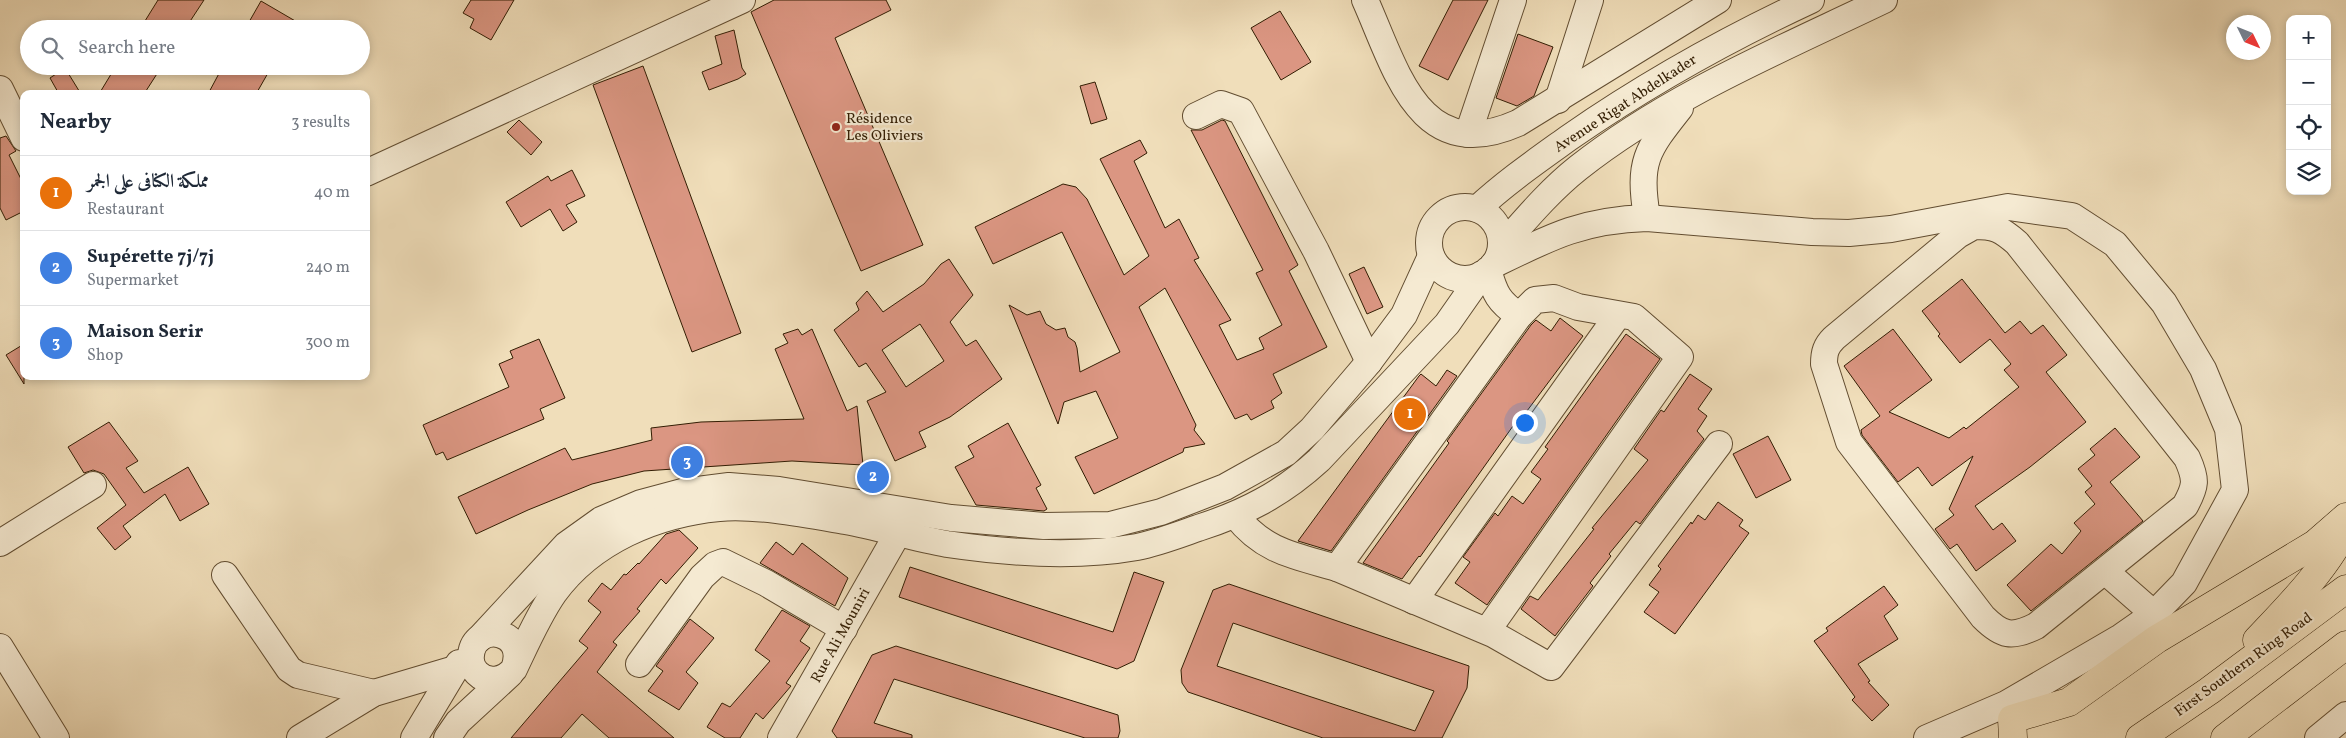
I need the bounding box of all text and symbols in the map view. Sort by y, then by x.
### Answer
north arrow [2226,15,2271,60]
map controls [2286,15,2331,195]
button: + [2286,15,2331,60]
search box [20,20,370,75]
icon: search [38,34,66,62]
text: Search here [78,35,175,61]
street label: Avenue Rigat Abdelkader [1550,50,1701,158]
button: − [2286,60,2331,105]
button: locate [2286,105,2331,150]
text: Nearby [40,108,111,137]
place label: Résidence Les Oliviers [846,109,923,147]
text: 3 results [291,112,350,134]
marker: Résidence Les Oliviers [830,121,842,133]
button: layers [2286,150,2331,195]
text: مملكة الكنافى على الجمر [87,169,209,195]
text: 1 [53,182,59,204]
text: 40 m [314,182,350,204]
text: Restaurant [87,199,165,221]
text: Supérette 7j/7j [87,244,214,270]
text: 2 [52,257,60,279]
text: 240 m [306,257,350,279]
text: Supermarket [87,270,179,292]
text: Maison Serir [87,319,203,345]
text: 3 [52,332,60,354]
text: 300 m [305,332,350,354]
text: Shop [87,345,123,367]
pin: 1 [1394,395,1426,433]
your location [1512,410,1538,436]
pin: 3 [671,443,703,481]
pin: 2 [857,458,889,496]
street label: Rue Ali Mouniri [806,584,876,687]
street label: First Southern Ring Road [2171,608,2317,722]

